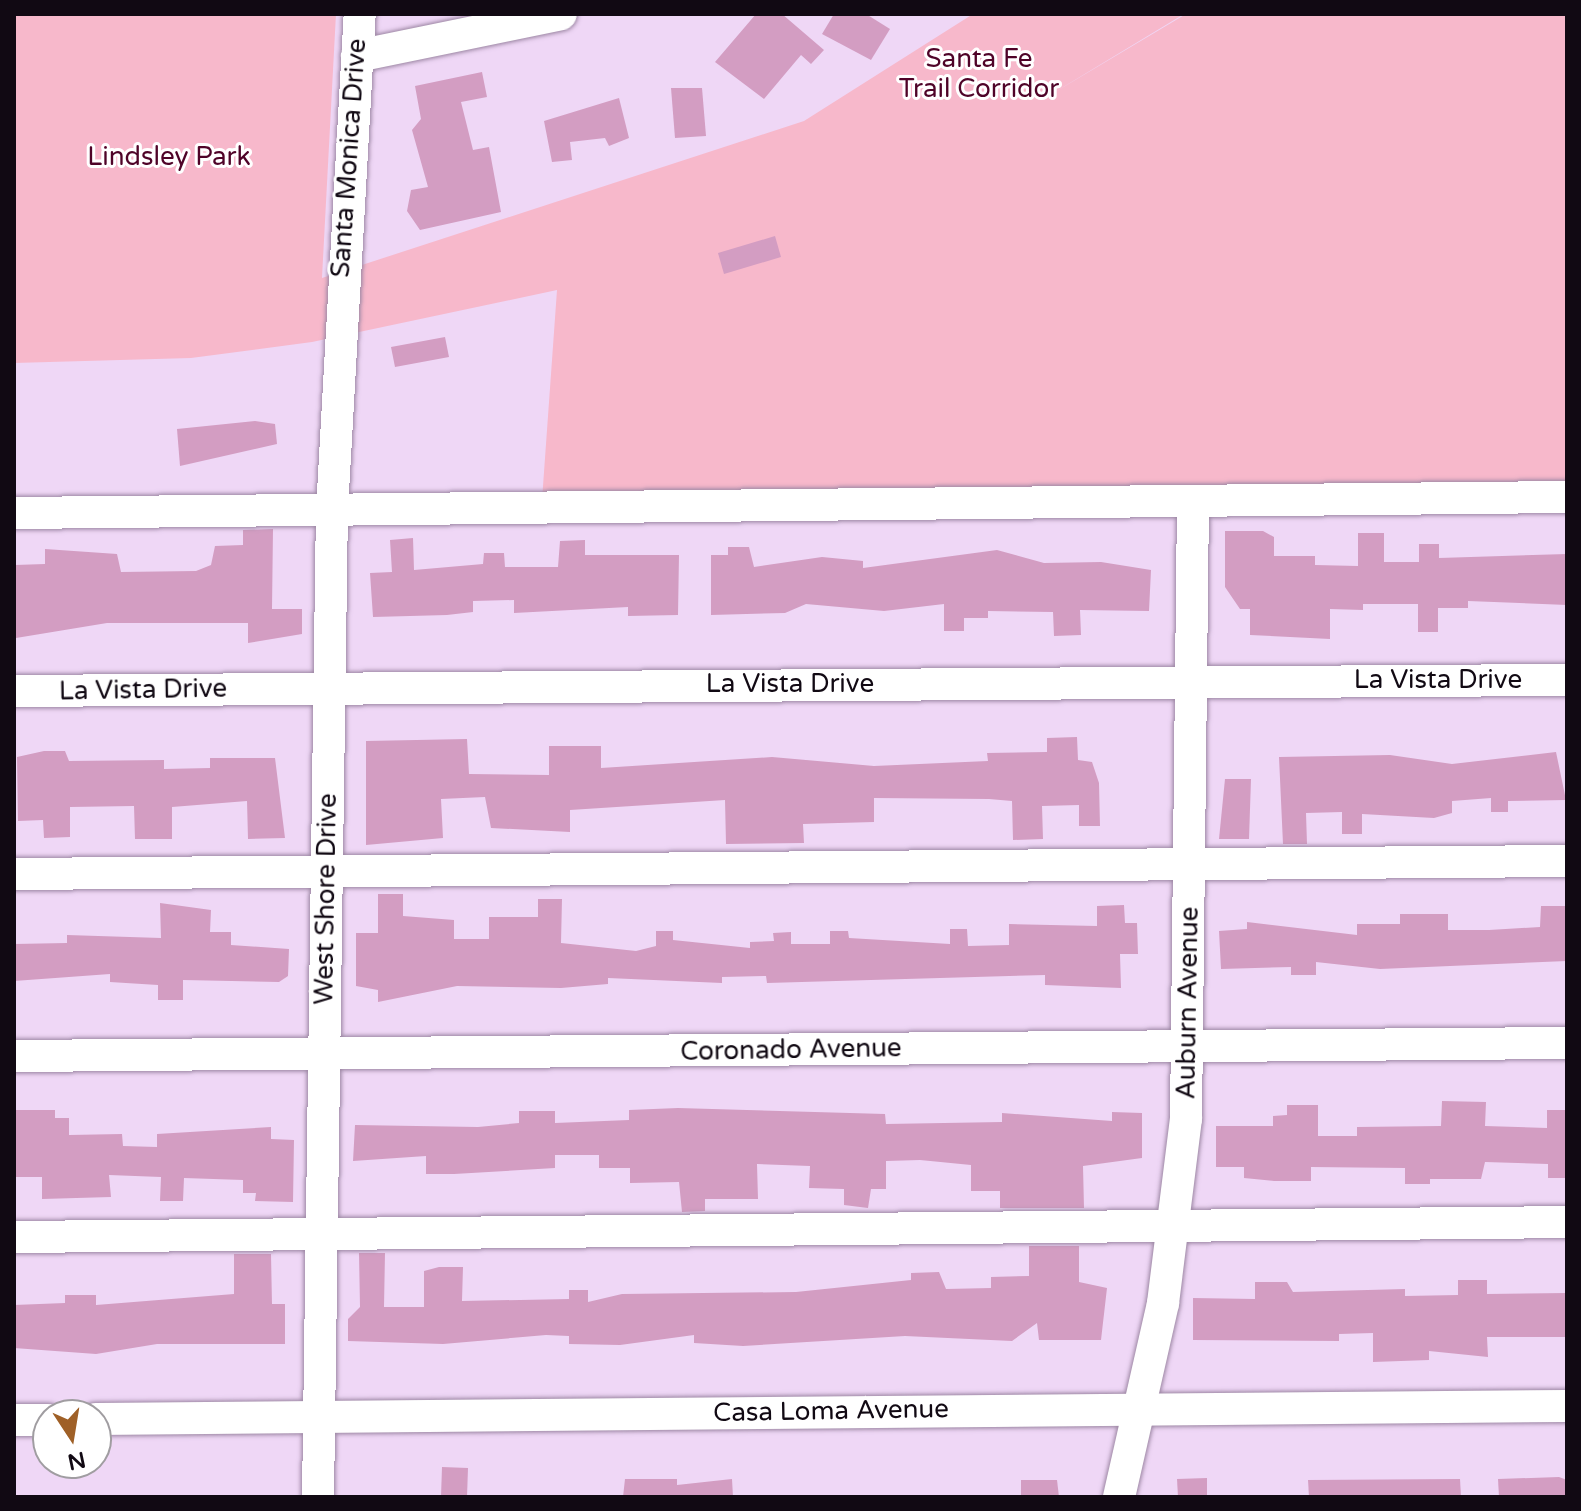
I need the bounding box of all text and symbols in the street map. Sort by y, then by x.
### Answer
street label: Santa Monica Drive [325,37,373,279]
park label: Santa Fe Trail Corridor [899,43,1059,104]
park label: Lindsley Park [87,141,251,173]
street label: La Vista Drive [1354,664,1522,696]
street label: La Vista Drive [706,668,874,700]
street label: La Vista Drive [59,673,227,707]
street label: West Shore Drive [309,793,343,1005]
street label: Auburn Avenue [1171,906,1205,1100]
street label: Coronado Avenue [680,1032,902,1068]
street label: Casa Loma Avenue [713,1393,949,1429]
north arrow [32,1399,112,1479]
text: N [65,1446,88,1475]

